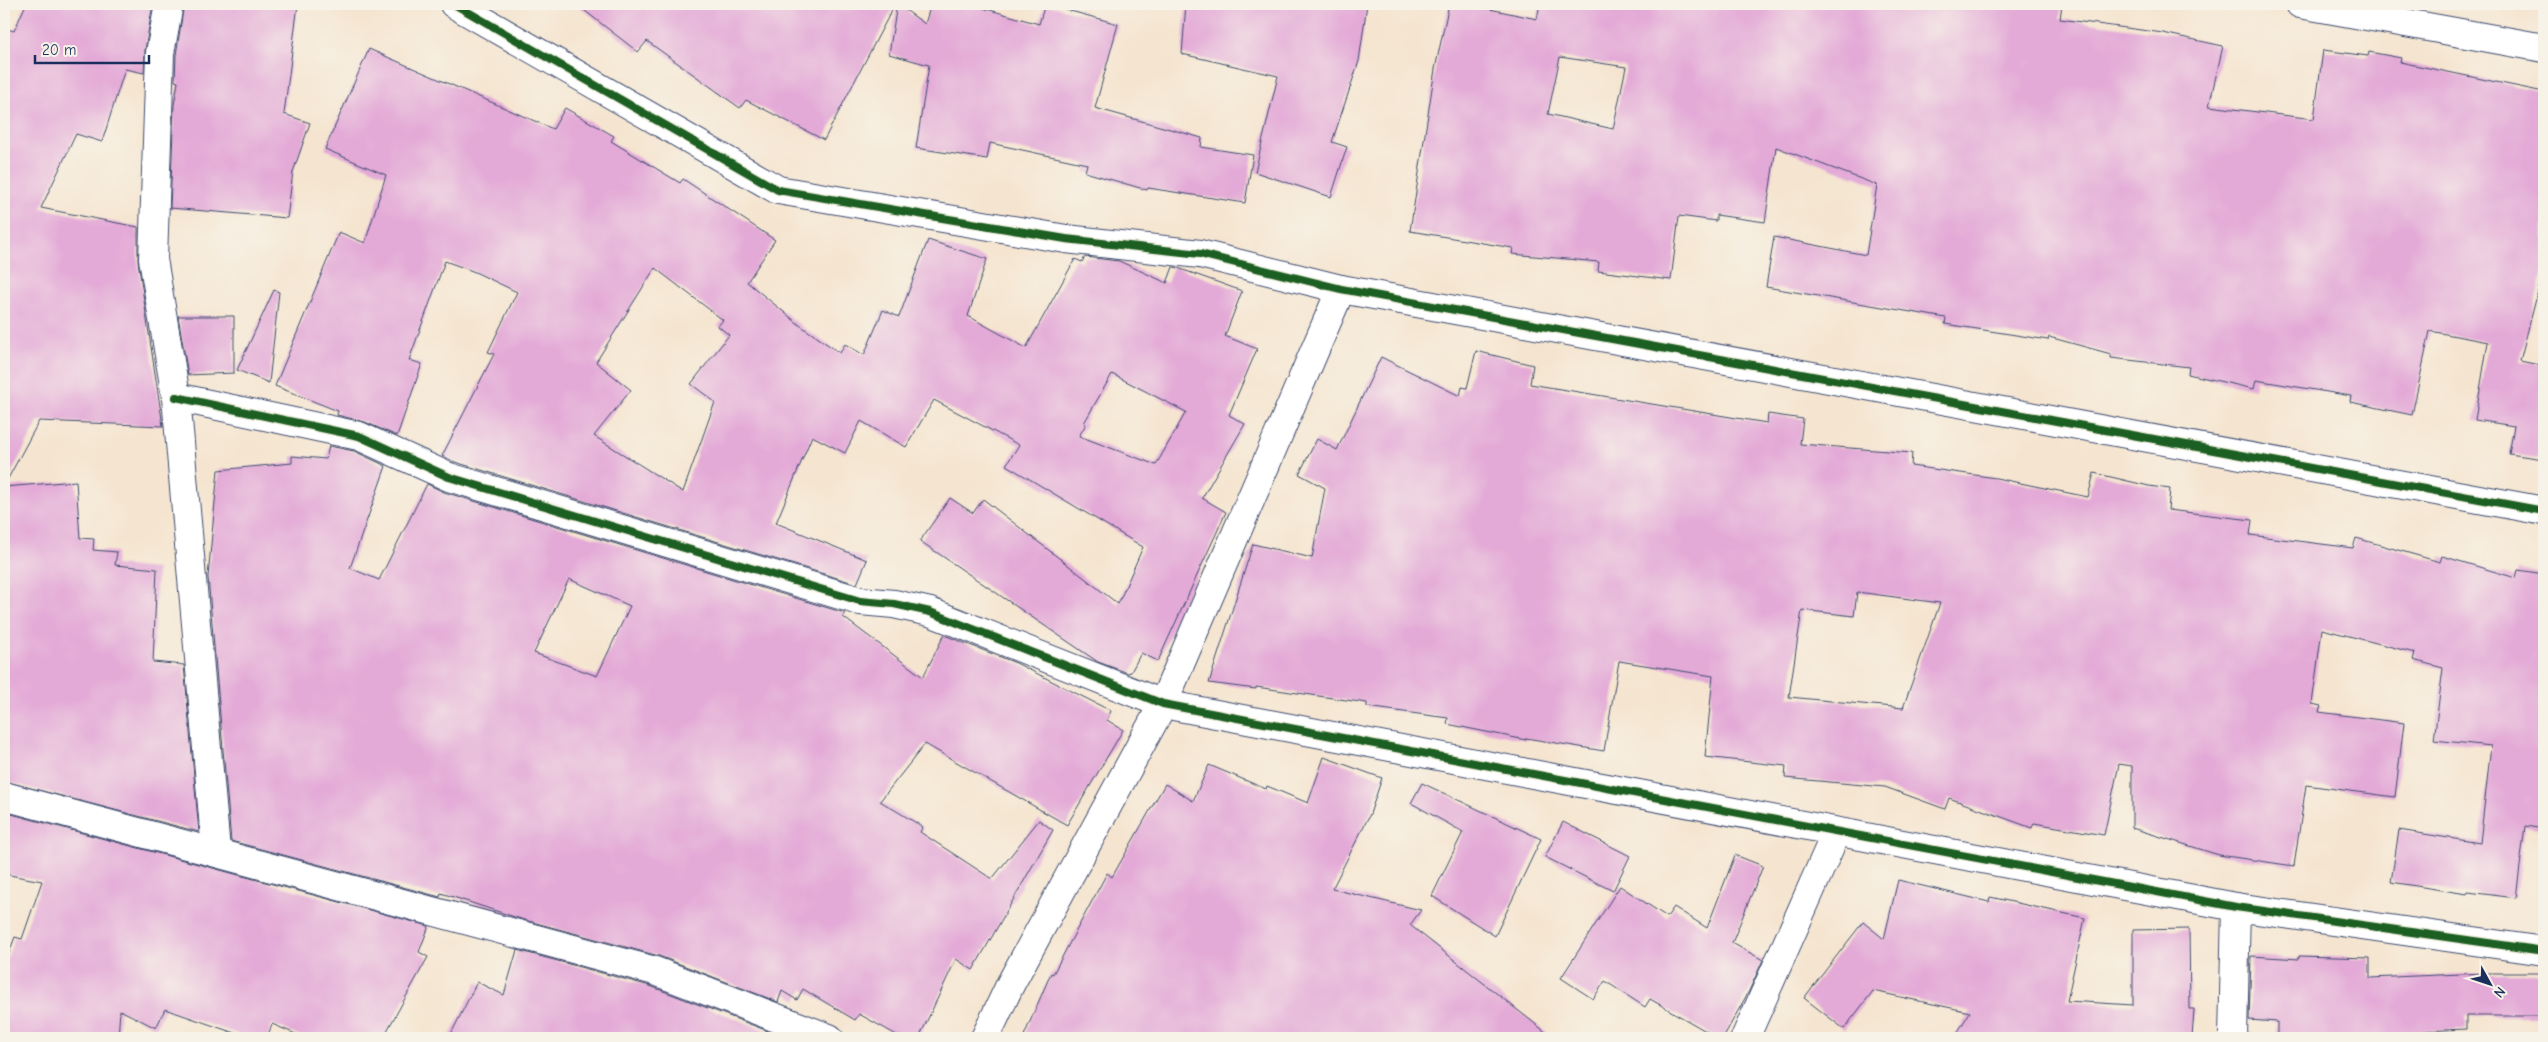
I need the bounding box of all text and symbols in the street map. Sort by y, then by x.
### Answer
scale bar [35,32,149,64]
text: 20 m [42,41,76,59]
north arrow [2466,960,2516,1010]
text: N [2490,983,2509,1001]

